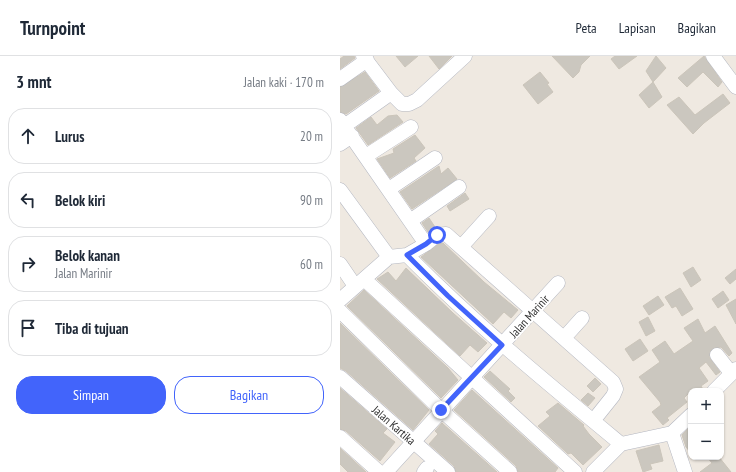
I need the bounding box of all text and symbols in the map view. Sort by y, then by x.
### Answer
text: Turnpoint [20,16,85,40]
text: Peta [576,19,597,37]
text: Lapisan [619,19,656,37]
text: Bagikan [678,19,716,37]
text: 3 mnt [16,71,51,93]
text: Jalan kaki · 170 m [244,74,324,91]
icon: ahead [17,125,39,147]
text: Lurus [55,127,84,146]
text: 20 m [300,128,323,145]
icon: left [17,189,39,211]
text: Belok kiri [55,191,105,210]
text: 90 m [300,192,323,209]
route start [428,226,446,244]
text: Belok kanan [55,246,120,265]
icon: right [17,253,39,275]
text: 60 m [300,256,323,273]
text: Jalan Marinir [55,265,112,282]
street label: Jalan Marinir [505,291,553,341]
icon: arrive [17,317,39,339]
text: Tiba di tujuan [55,319,129,338]
button: Simpan [16,376,166,414]
button: Bagikan [174,376,324,414]
map controls [688,388,724,460]
button: + [688,388,724,424]
street label: Jalan Kartika [369,401,419,448]
route end [432,401,450,419]
button: − [688,424,724,460]

